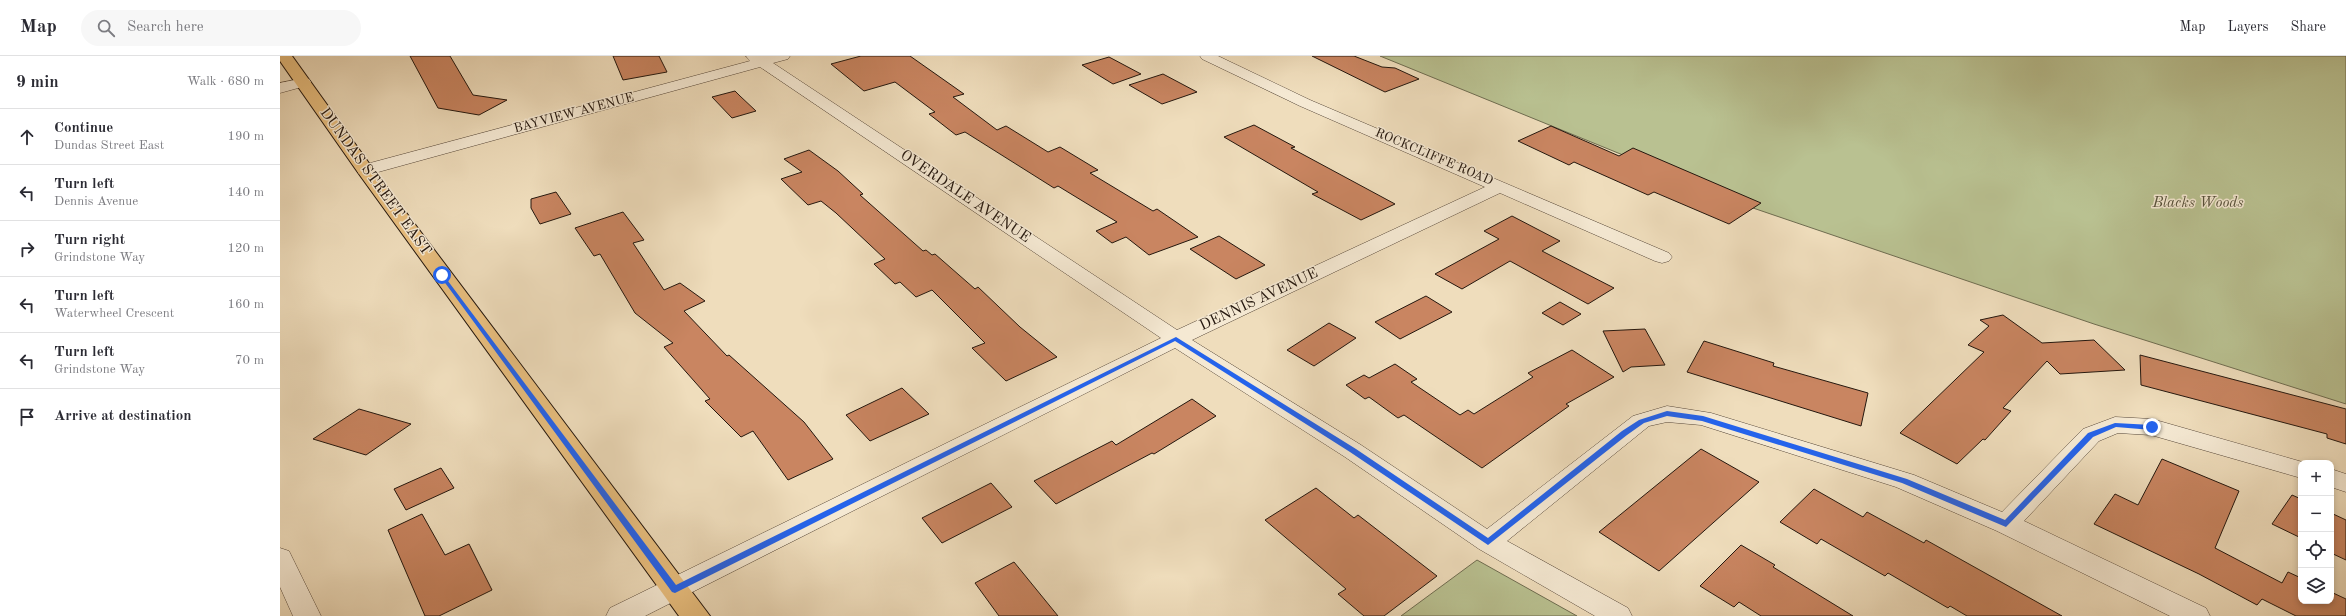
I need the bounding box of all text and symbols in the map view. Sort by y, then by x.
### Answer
search box [81,10,361,46]
icon: search [95,17,117,39]
text: Map [20,18,57,37]
text: Search here [127,20,204,35]
text: Map [2180,20,2206,34]
text: Layers [2228,20,2269,34]
text: Share [2291,20,2326,34]
text: 9 min [16,74,59,91]
text: Walk · 680 m [187,75,264,88]
street label: BAYVIEW AVENUE [512,91,636,135]
street label: DUNDAS STREET EAST [317,106,433,258]
text: Continue [54,121,113,136]
icon: ahead [16,126,38,148]
street label: ROCKCLIFFE ROAD [1373,126,1495,188]
text: 190 m [227,130,264,143]
text: Dundas Street East [54,139,164,152]
street label: OVERDALE AVENUE [897,148,1033,246]
text: Turn left [54,177,114,192]
icon: left [16,182,38,204]
text: 140 m [227,186,264,199]
text: Dennis Avenue [54,195,138,208]
park label: Blacks Woods [2151,196,2244,211]
text: Turn right [54,233,125,248]
icon: right [16,238,38,260]
text: 120 m [227,242,264,255]
text: Grindstone Way [54,251,145,264]
route start [433,266,451,284]
street label: DENNIS AVENUE [1197,266,1321,334]
text: Turn left [54,289,114,304]
icon: left [16,294,38,316]
text: 160 m [227,298,264,311]
text: Waterwheel Crescent [54,307,174,320]
text: Turn left [54,345,114,360]
icon: left [16,350,38,372]
text: 70 m [235,354,264,367]
text: Grindstone Way [54,363,145,376]
icon: arrive [16,406,38,428]
text: Arrive at destination [54,409,192,424]
route end [2143,418,2161,436]
map controls [2298,460,2334,604]
button: + [2298,460,2334,496]
button: − [2298,496,2334,532]
button: locate [2298,532,2334,568]
button: layers [2298,568,2334,604]

